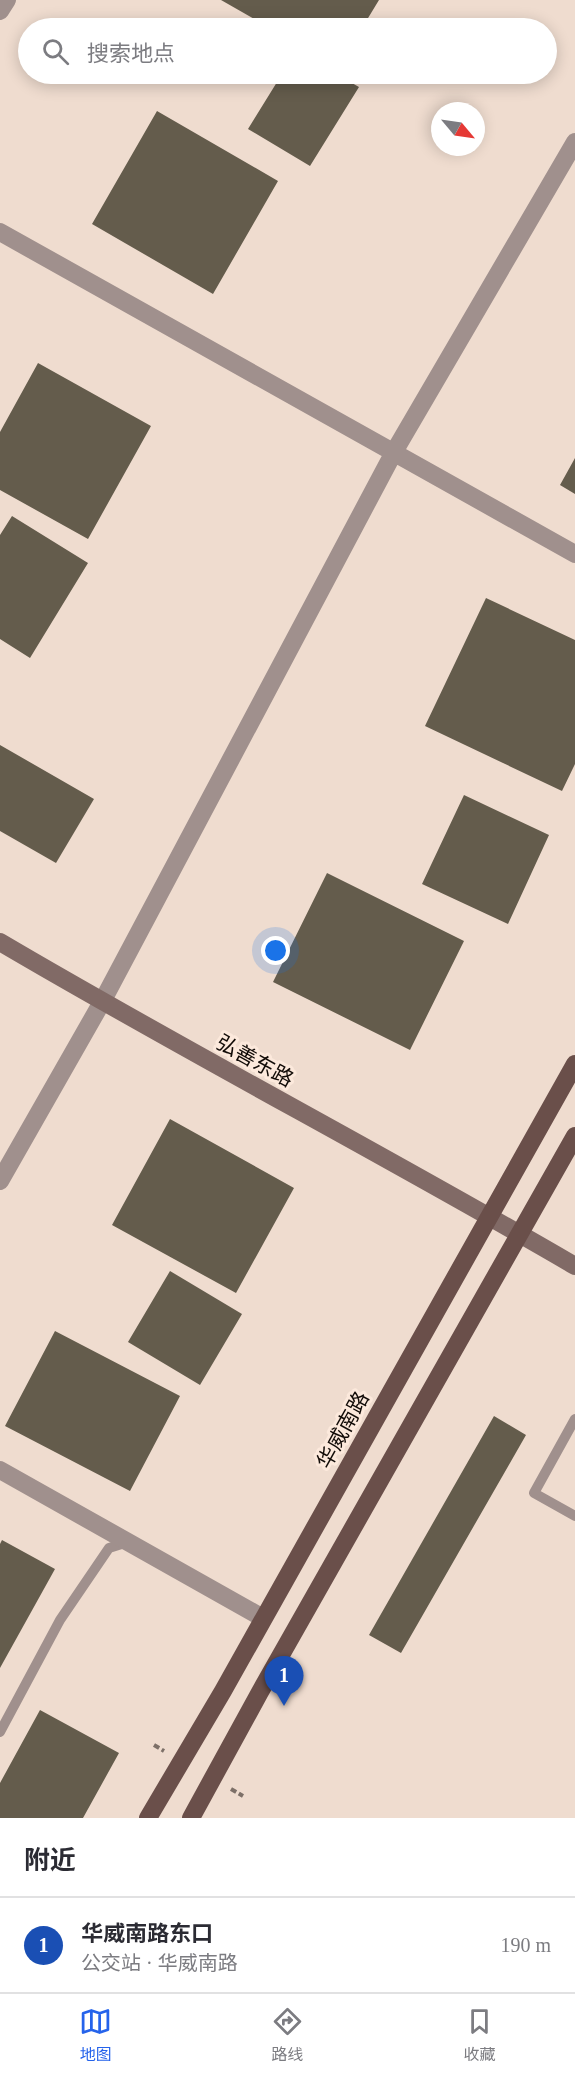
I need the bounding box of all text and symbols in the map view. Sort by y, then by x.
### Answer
search box [18,18,557,84]
icon: search [39,35,72,68]
text: 搜索地点 [87,41,175,66]
north arrow [431,102,485,156]
your location [261,936,290,965]
street label: 弘善东路 [212,1030,298,1092]
street label: 华威南路 [312,1387,374,1473]
pin: 1 [264,1656,304,1706]
text: 附近 [24,1846,76,1875]
text: 华威南路东口 [81,1921,213,1946]
text: 1 [39,1934,49,1956]
text: 190 m [500,1934,551,1956]
text: 公交站 · 华威南路 [81,1952,238,1974]
tab: 地图 [79,2005,112,2065]
tab: 路线 [271,2005,304,2065]
tab: 收藏 [463,2005,496,2065]

